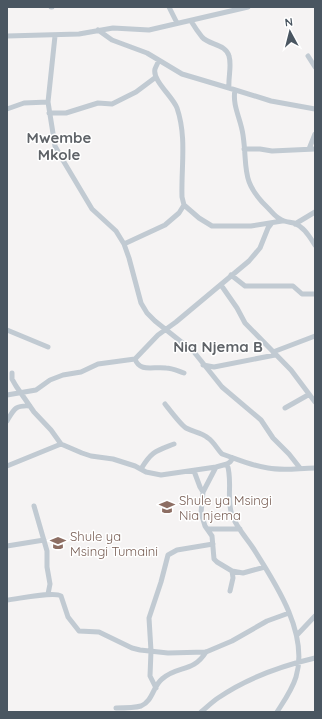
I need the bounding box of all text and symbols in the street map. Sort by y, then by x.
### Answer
north arrow [270,12,310,52]
text: N [284,15,294,30]
district label: Mwembe Mkole [27,128,92,164]
district label: Nia Njema B [173,337,263,356]
place label: Shule ya Msingi Nia njema [179,492,272,523]
school or university icon: Shule ya Msingi Nia njema [158,498,176,516]
place label: Shule ya Msingi Tumaini [70,528,158,559]
school or university icon: Shule ya Msingi Tumaini [49,534,67,552]

